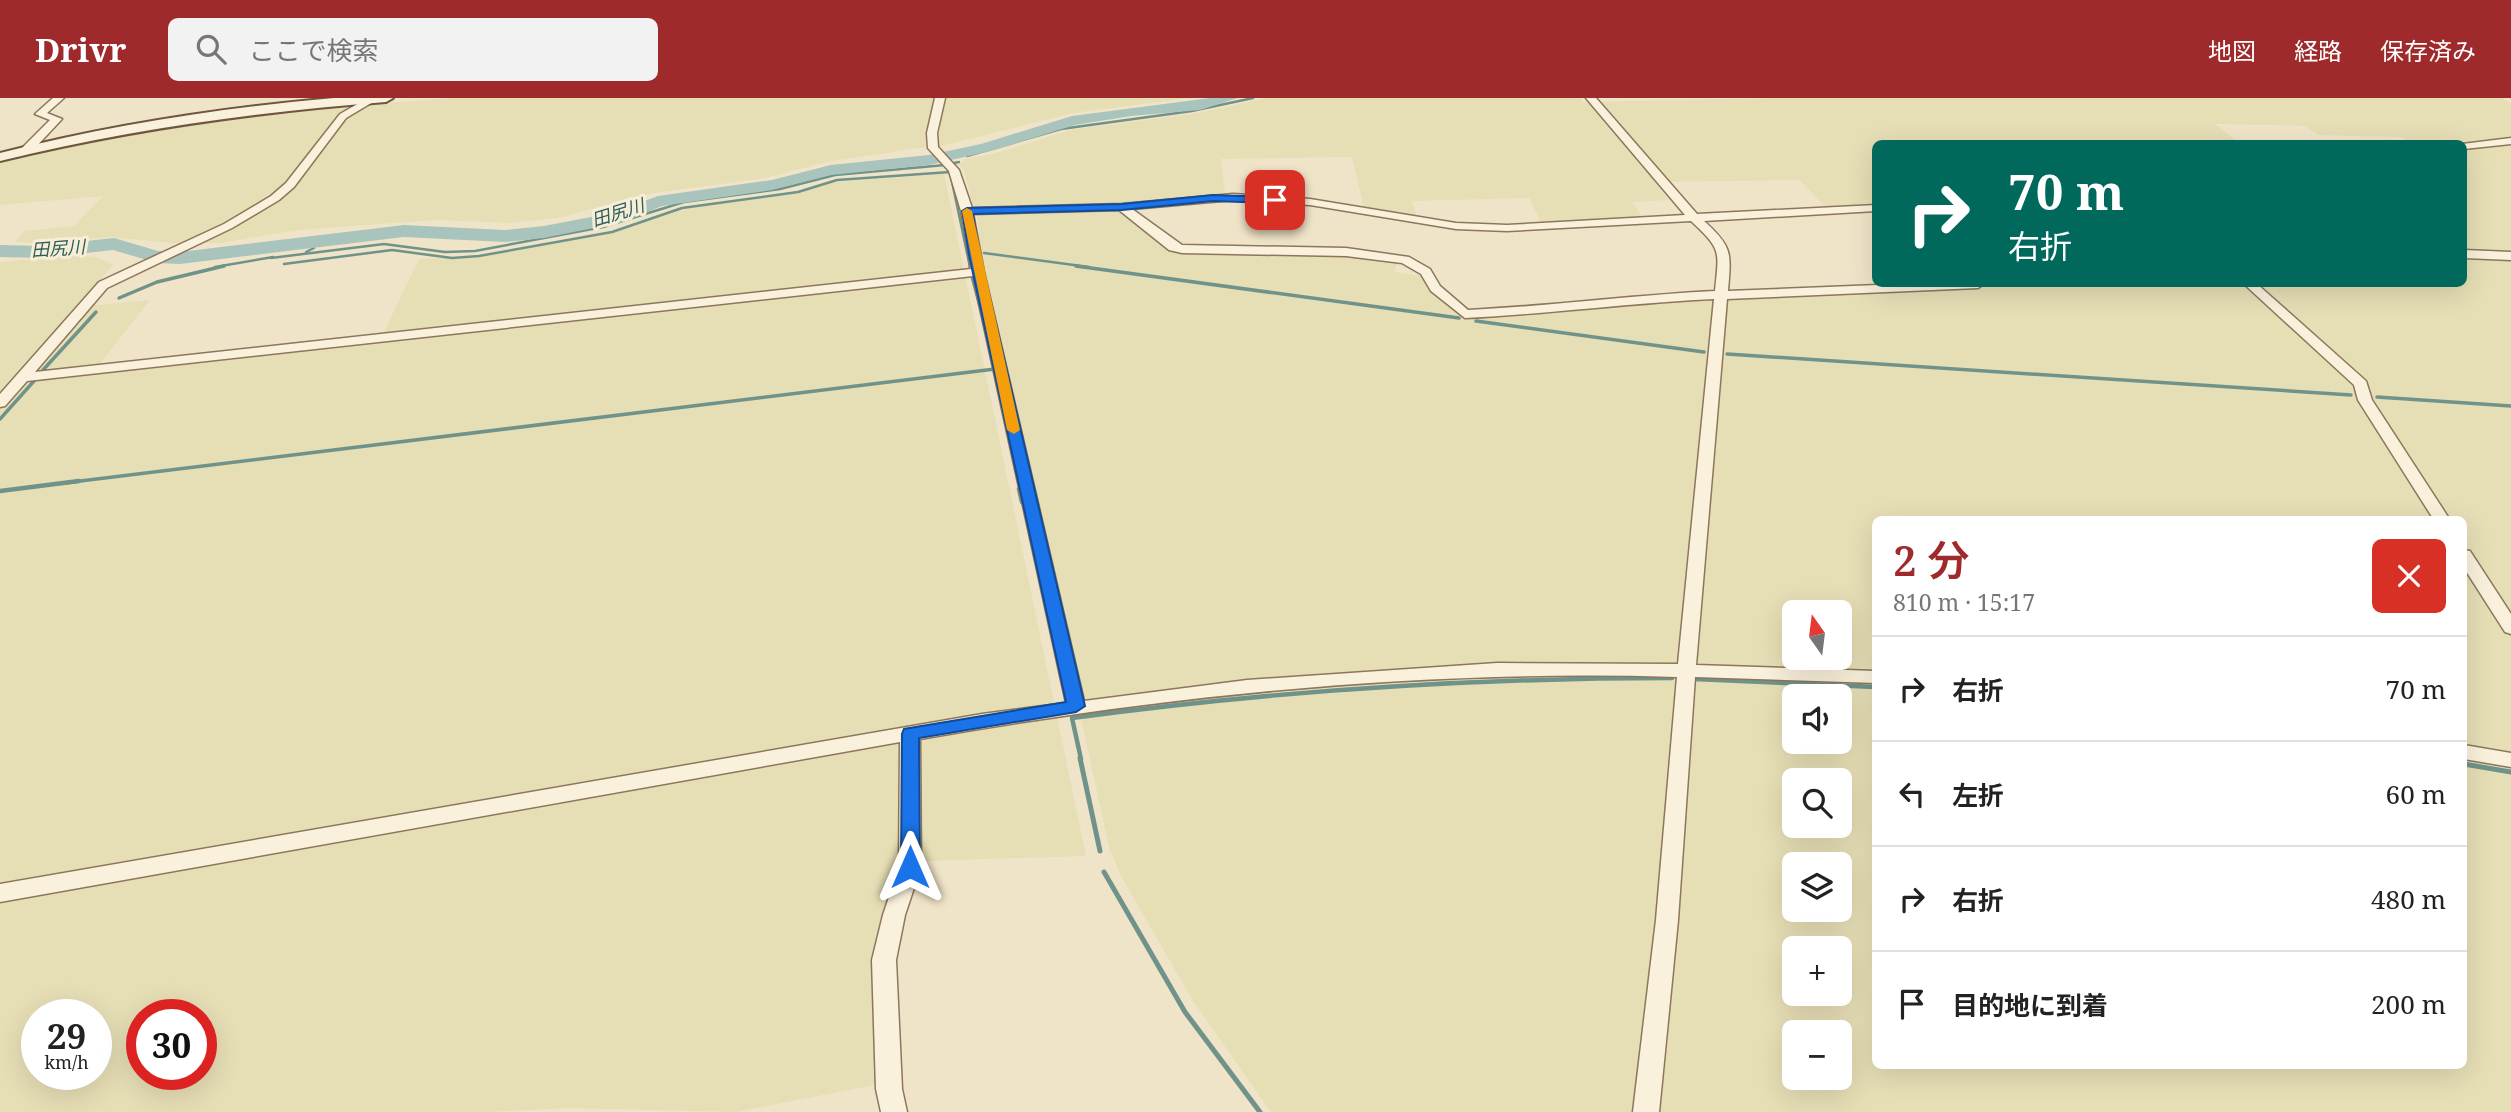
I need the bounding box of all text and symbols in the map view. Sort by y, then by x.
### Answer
search box [168,18,658,81]
text: Drivr [35,27,126,72]
icon: search [192,30,230,68]
text: ここで検索 [248,32,378,68]
text: 地図 [2208,34,2256,67]
text: 経路 [2294,34,2342,67]
text: 保存済み [2380,34,2476,67]
text: 70 m [2008,158,2124,224]
icon: right [1893,168,1984,259]
pin [1245,170,1305,230]
icon: arrive [1256,181,1294,219]
water label: 田尻川 [588,192,649,231]
text: 右折 [2008,224,2072,267]
water label: 田尻川 [30,234,88,262]
text: 2 分 [1893,531,1970,588]
button: close [2372,539,2446,613]
text: 810 m · 15:17 [1893,586,2035,618]
north arrow [1782,600,1852,670]
map controls [1782,600,1852,1090]
icon: right [1893,670,1931,708]
text: 70 m [2386,671,2446,707]
text: 右折 [1952,672,2004,708]
button: sound [1782,684,1852,754]
button: search [1782,768,1852,838]
icon: left [1893,775,1931,813]
text: 60 m [2386,776,2446,812]
text: 左折 [1952,777,2004,813]
position arrow [873,830,947,904]
button: layers [1782,852,1852,922]
icon: right [1893,880,1931,918]
text: 480 m [2371,881,2446,917]
text: 右折 [1952,882,2004,918]
button: + [1782,936,1852,1006]
icon: arrive [1893,985,1931,1023]
text: 200 m [2371,986,2446,1022]
text: 目的地に到着 [1952,987,2108,1023]
speed limit sign: 30 [126,999,217,1090]
text: 29 [47,1012,86,1059]
button: − [1782,1020,1852,1090]
text: km/h [44,1050,89,1074]

